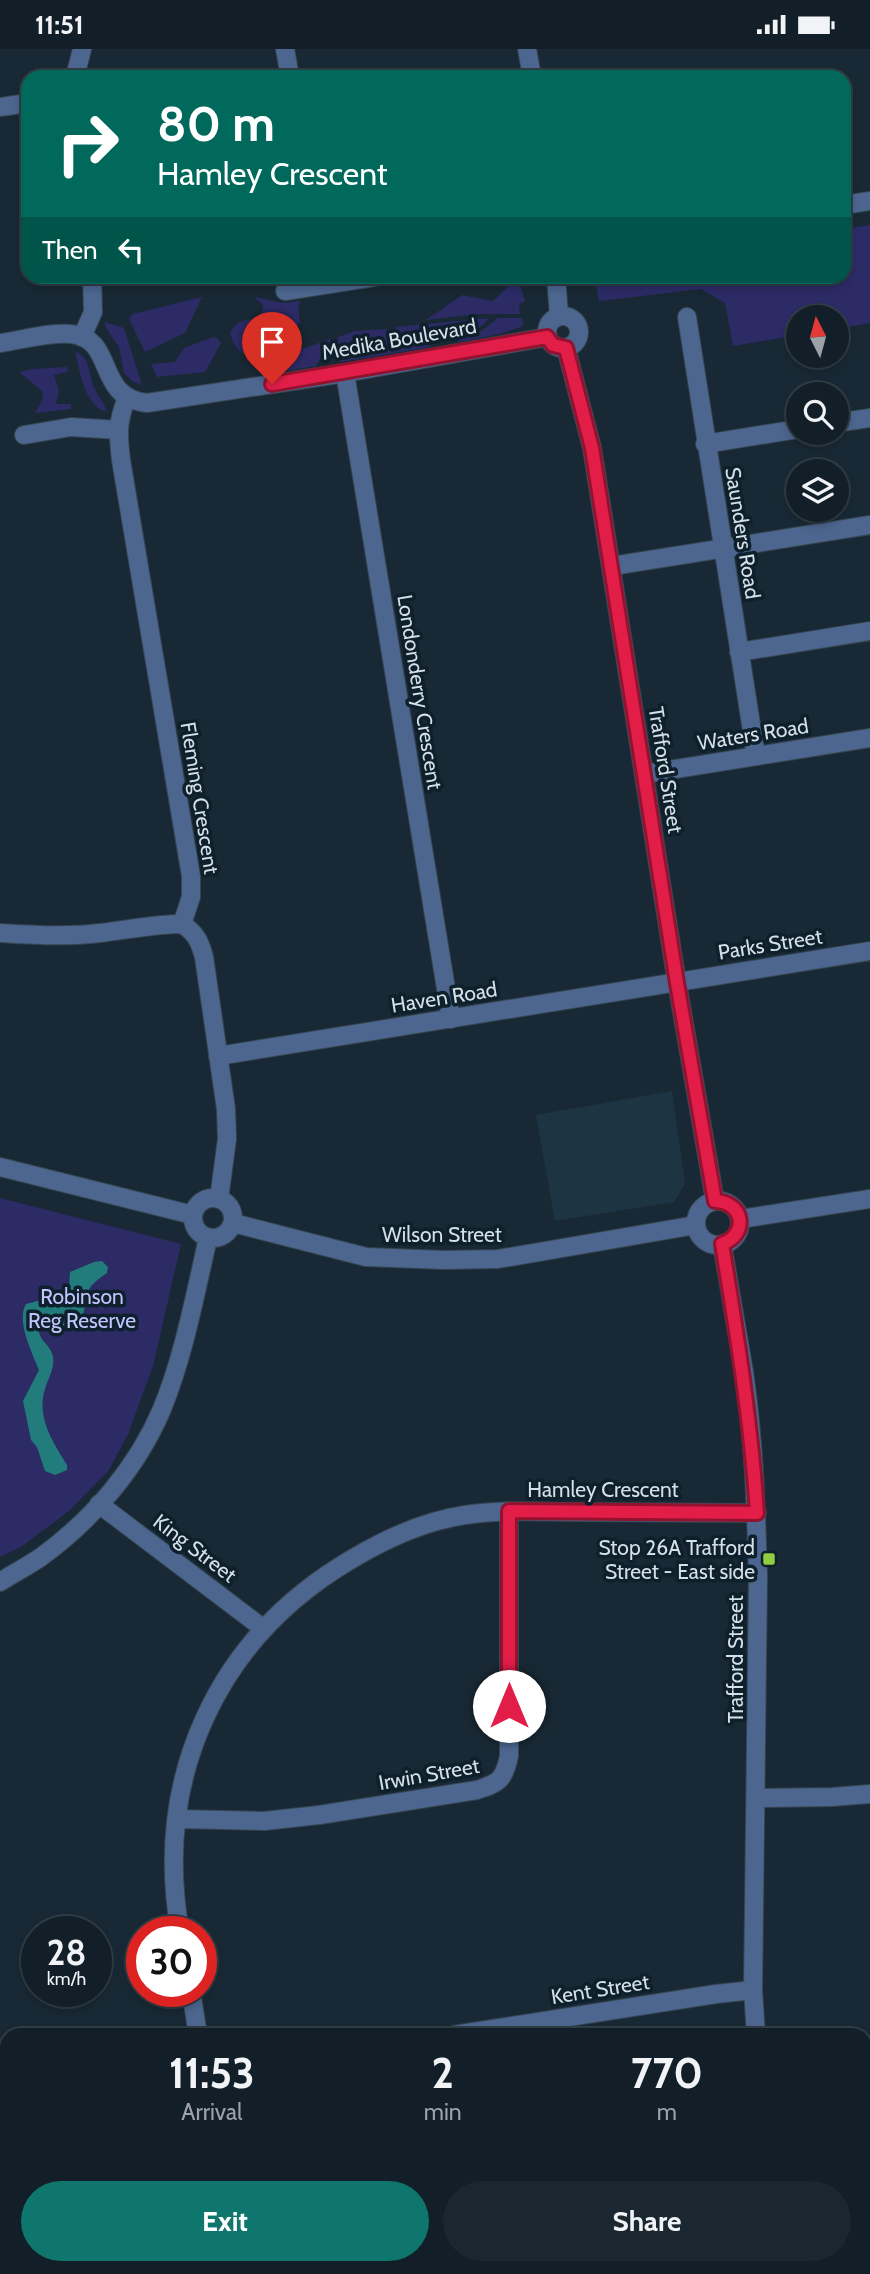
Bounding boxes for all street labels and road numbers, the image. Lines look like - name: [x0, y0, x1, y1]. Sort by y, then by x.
- street label: Medika Boulevard: [320, 313, 478, 365]
- street label: Saunders Road: [720, 465, 766, 601]
- street label: Londonderry Crescent: [392, 593, 448, 791]
- street label: Trafford Street: [644, 705, 688, 835]
- street label: Waters Road: [696, 713, 810, 755]
- street label: Fleming Crescent: [176, 720, 224, 876]
- street label: Parks Street: [716, 923, 824, 965]
- street label: Haven Road: [389, 976, 499, 1018]
- street label: Wilson Street: [382, 1222, 502, 1247]
- street label: Hamley Crescent: [527, 1477, 679, 1502]
- street label: King Street: [148, 1509, 242, 1587]
- street label: Trafford Street: [723, 1595, 748, 1723]
- street label: Irwin Street: [377, 1753, 481, 1795]
- street label: Kent Street: [549, 1969, 651, 2009]

